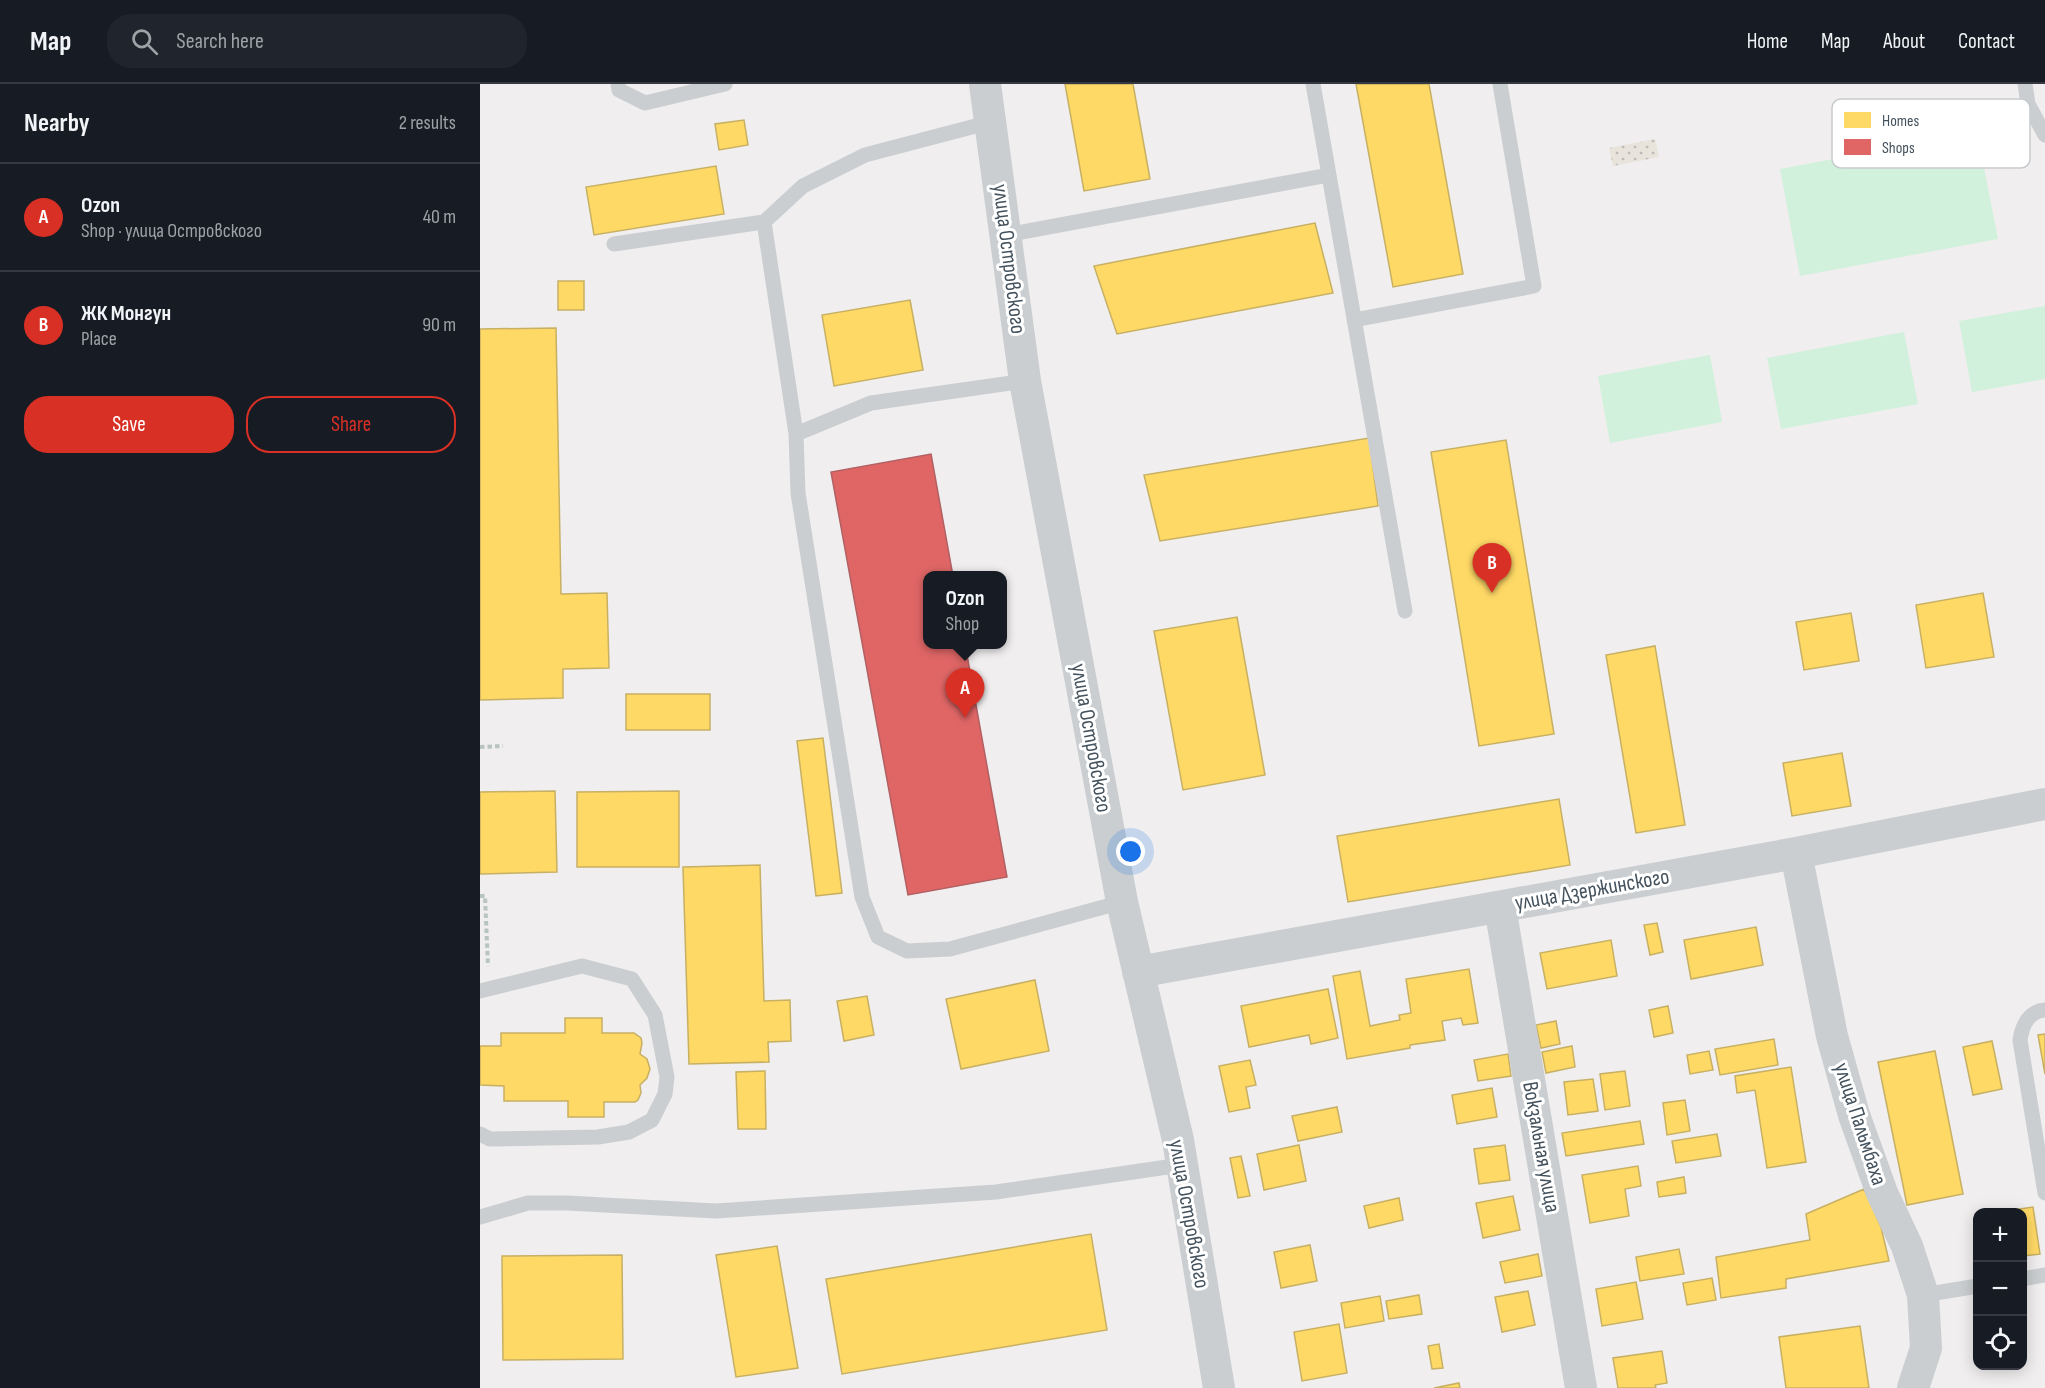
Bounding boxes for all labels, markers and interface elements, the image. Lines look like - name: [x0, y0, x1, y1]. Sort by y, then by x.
- search box: [107, 14, 527, 68]
- text: Map: [30, 25, 71, 58]
- icon: search: [128, 25, 161, 58]
- text: Search here: [176, 28, 264, 55]
- text: Home: [1747, 29, 1788, 54]
- text: Map: [1821, 29, 1850, 54]
- text: About: [1883, 29, 1925, 54]
- text: Contact: [1958, 29, 2015, 54]
- legend: [1832, 99, 2030, 168]
- text: Nearby: [24, 108, 90, 139]
- text: 2 results: [399, 111, 456, 135]
- text: Homes: [1882, 112, 1919, 131]
- text: Shops: [1882, 139, 1915, 158]
- street label: улица Островского: [986, 183, 1032, 335]
- text: Ozon: [81, 192, 120, 219]
- text: A: [39, 205, 48, 229]
- text: 40 m: [423, 205, 456, 229]
- text: Shop · улица Островского: [81, 219, 262, 243]
- text: ЖК Монгун: [81, 300, 171, 327]
- text: B: [39, 313, 48, 337]
- text: 90 m: [422, 313, 456, 337]
- text: Place: [81, 327, 117, 351]
- button: Save: [24, 396, 234, 453]
- button: Share: [246, 396, 456, 453]
- pin: B: [1472, 544, 1512, 593]
- popup: [923, 571, 1007, 649]
- text: Ozon: [946, 585, 984, 612]
- text: Shop: [946, 612, 979, 636]
- street label: улица Островского: [1065, 661, 1117, 815]
- pin: A: [946, 668, 984, 718]
- your location: [1116, 837, 1145, 866]
- street label: улица Дзержинского: [1513, 863, 1671, 917]
- street label: улица Пальмбаха: [1828, 1059, 1892, 1189]
- street label: Вокзальная улица: [1516, 1079, 1566, 1215]
- street label: улица Островского: [1163, 1137, 1215, 1291]
- map controls: [1973, 1208, 2027, 1370]
- button: +: [1973, 1208, 2027, 1262]
- button: −: [1973, 1262, 2027, 1316]
- button: locate: [1973, 1316, 2027, 1370]

